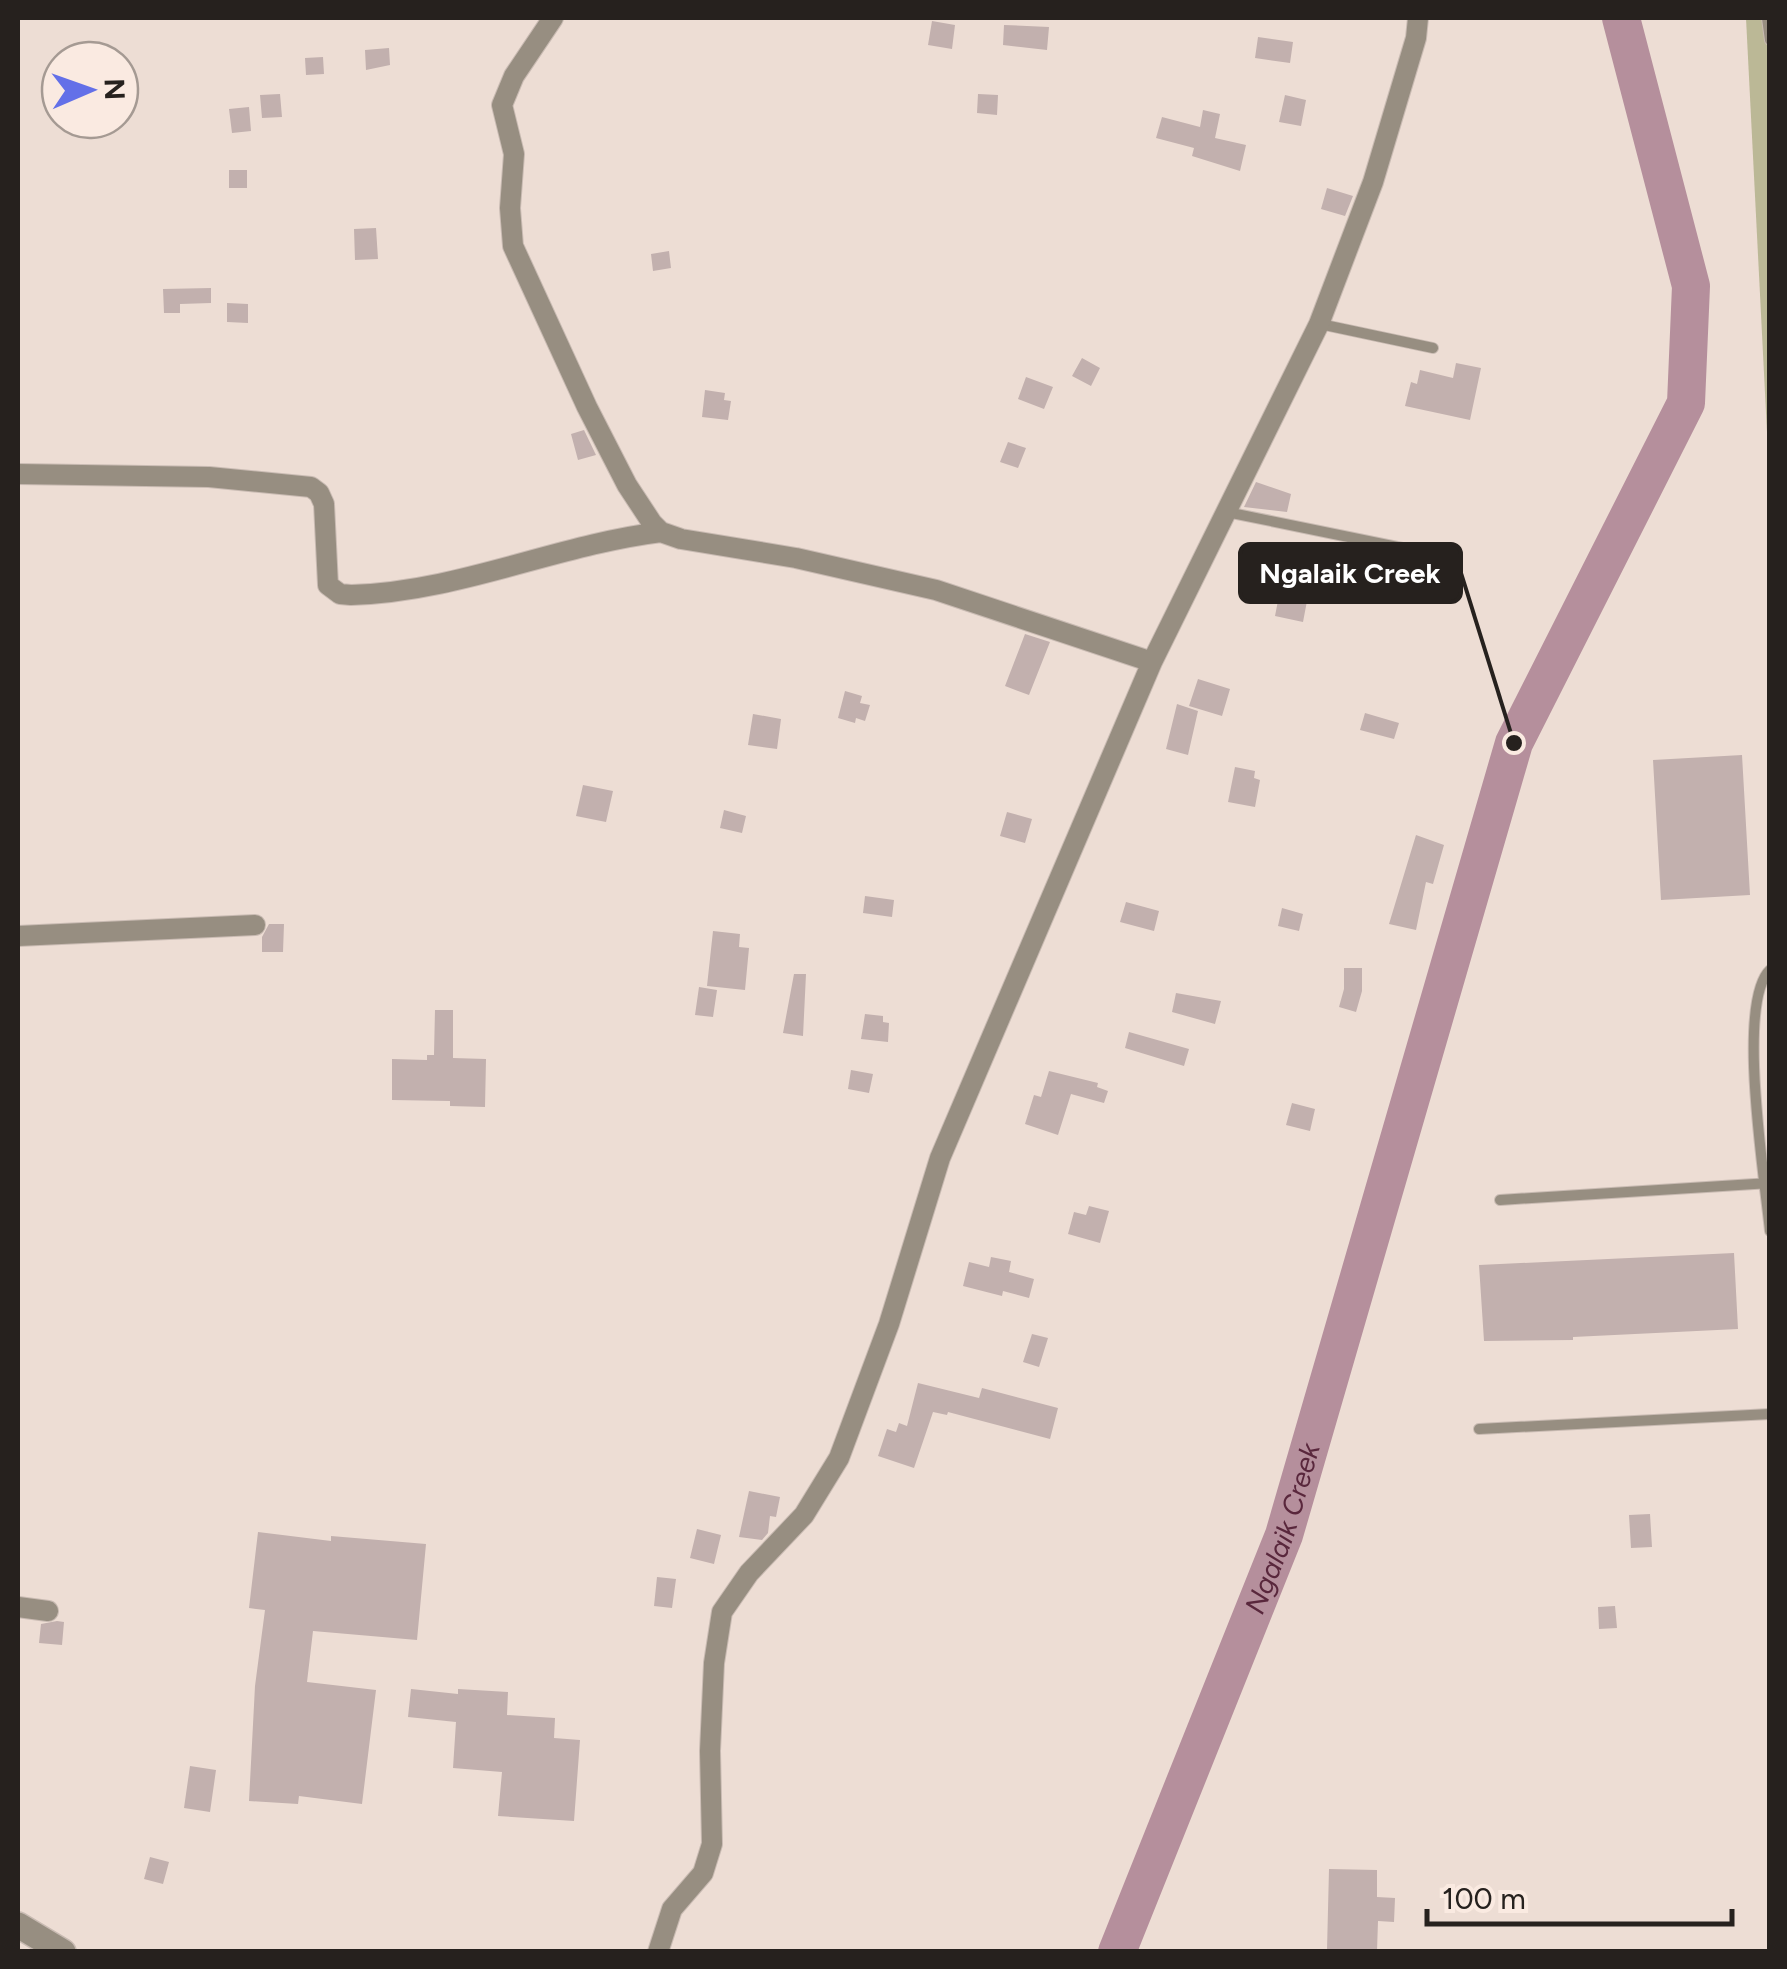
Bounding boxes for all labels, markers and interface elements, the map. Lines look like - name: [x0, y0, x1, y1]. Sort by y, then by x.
- north arrow: [40, 40, 140, 140]
- text: N: [98, 78, 132, 101]
- callout: Ngalaik Creek: [1240, 544, 1461, 602]
- text: Ngalaik Creek: [1259, 556, 1441, 590]
- water label: Ngalaik Creek: [1237, 1438, 1327, 1619]
- scale bar: [1427, 1864, 1732, 1926]
- text: 100 m: [1442, 1880, 1526, 1917]

